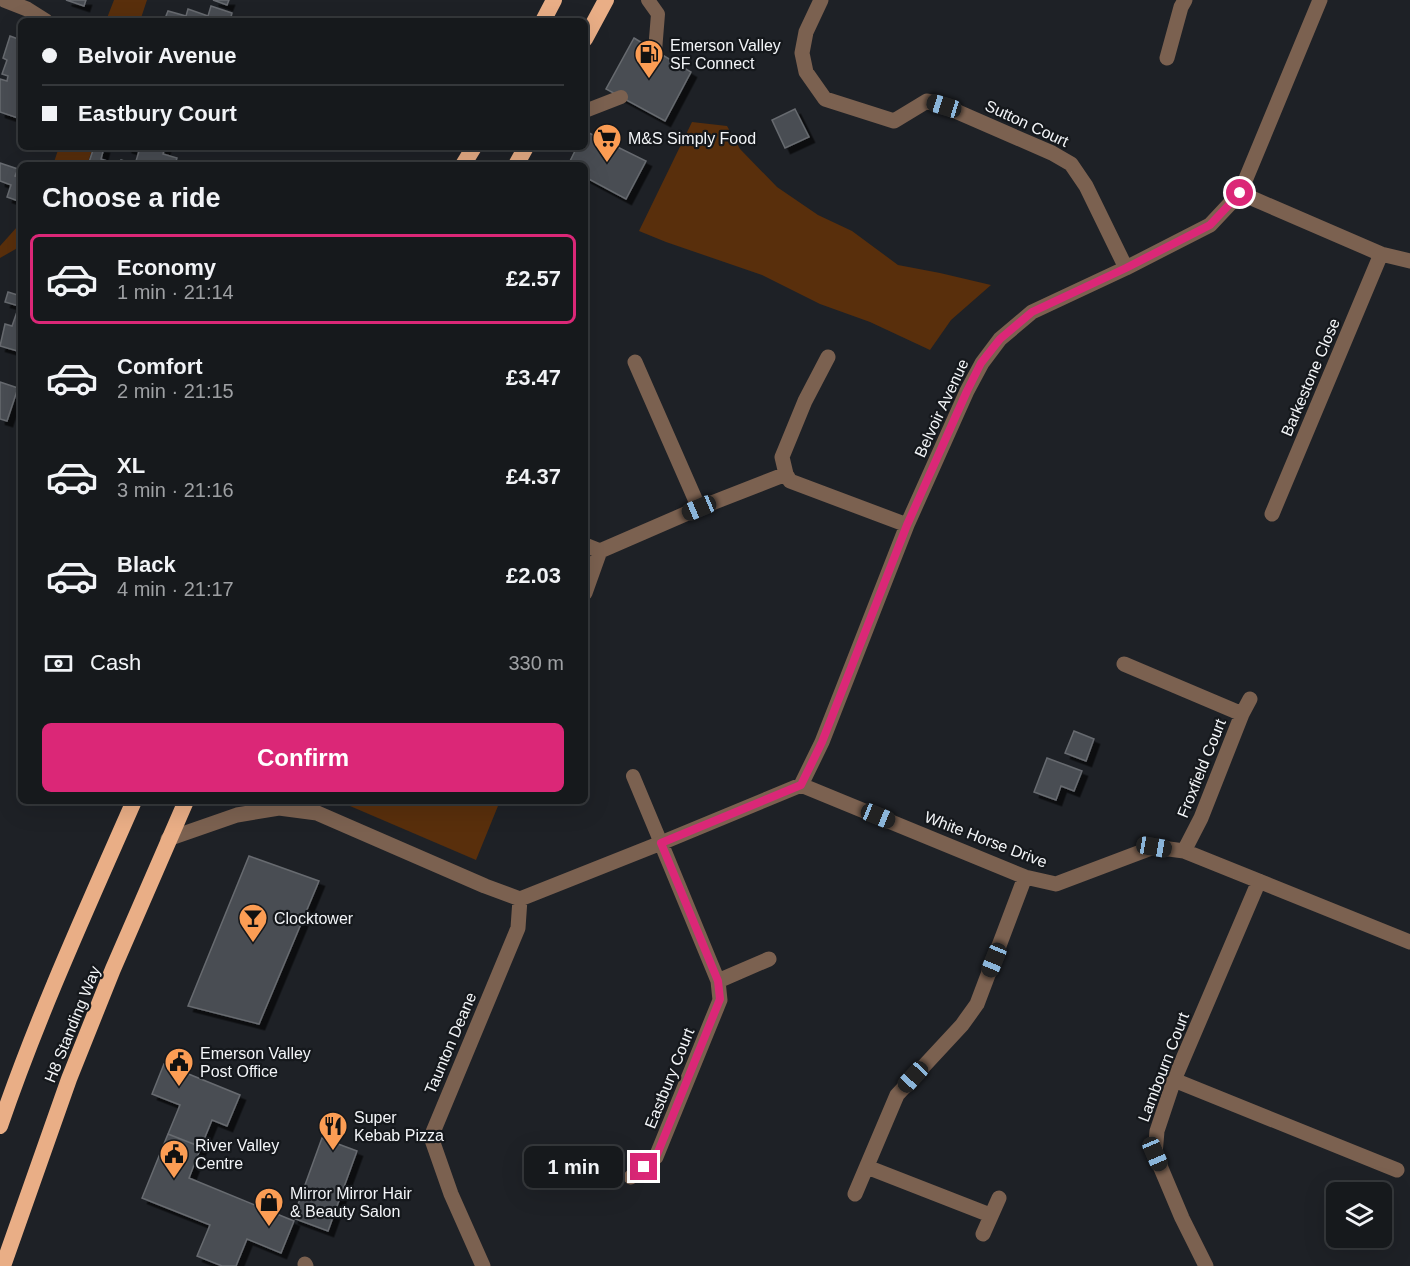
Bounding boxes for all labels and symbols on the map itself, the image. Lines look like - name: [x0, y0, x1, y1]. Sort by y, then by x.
- place label: Emerson Valley SF Connect: [670, 37, 781, 72]
- fuel station icon: Emerson Valley SF Connect: [633, 38, 665, 80]
- car: [924, 92, 964, 120]
- street label: Sutton Court: [982, 97, 1072, 150]
- supermarket icon: M&S Simply Food: [591, 122, 623, 164]
- place label: M&S Simply Food: [628, 130, 756, 147]
- route start: [1226, 179, 1253, 206]
- street label: Barkestone Close: [1278, 316, 1343, 439]
- street label: Belvoir Avenue: [911, 356, 972, 460]
- car: [679, 493, 719, 523]
- street label: Froxfield Court: [1174, 716, 1229, 820]
- car: [858, 801, 898, 831]
- street label: White Horse Drive: [922, 808, 1050, 871]
- car: [1135, 835, 1173, 859]
- bar icon: Clocktower: [237, 902, 269, 944]
- place label: Clocktower: [274, 910, 354, 927]
- car: [979, 940, 1009, 980]
- street label: H8 Standing Way: [41, 964, 104, 1085]
- street label: Taunton Deane: [421, 990, 480, 1096]
- street label: Lambourn Court: [1135, 1010, 1192, 1124]
- street label: Eastbury Court: [642, 1025, 698, 1131]
- place label: Emerson Valley Post Office: [200, 1045, 311, 1080]
- public building icon: Emerson Valley Post Office: [163, 1046, 195, 1088]
- car: [894, 1058, 932, 1096]
- place label: Super Kebab Pizza: [354, 1109, 444, 1144]
- restaurant icon: Super Kebab Pizza: [317, 1110, 349, 1152]
- car: [1140, 1134, 1170, 1174]
- place label: River Valley Centre: [195, 1137, 279, 1172]
- public building icon: River Valley Centre: [158, 1138, 190, 1180]
- callout: 1 min: [524, 1146, 623, 1188]
- route end: [630, 1153, 657, 1180]
- place label: Mirror Mirror Hair & Beauty Salon: [290, 1185, 412, 1220]
- shop icon: Mirror Mirror Hair & Beauty Salon: [253, 1186, 285, 1228]

